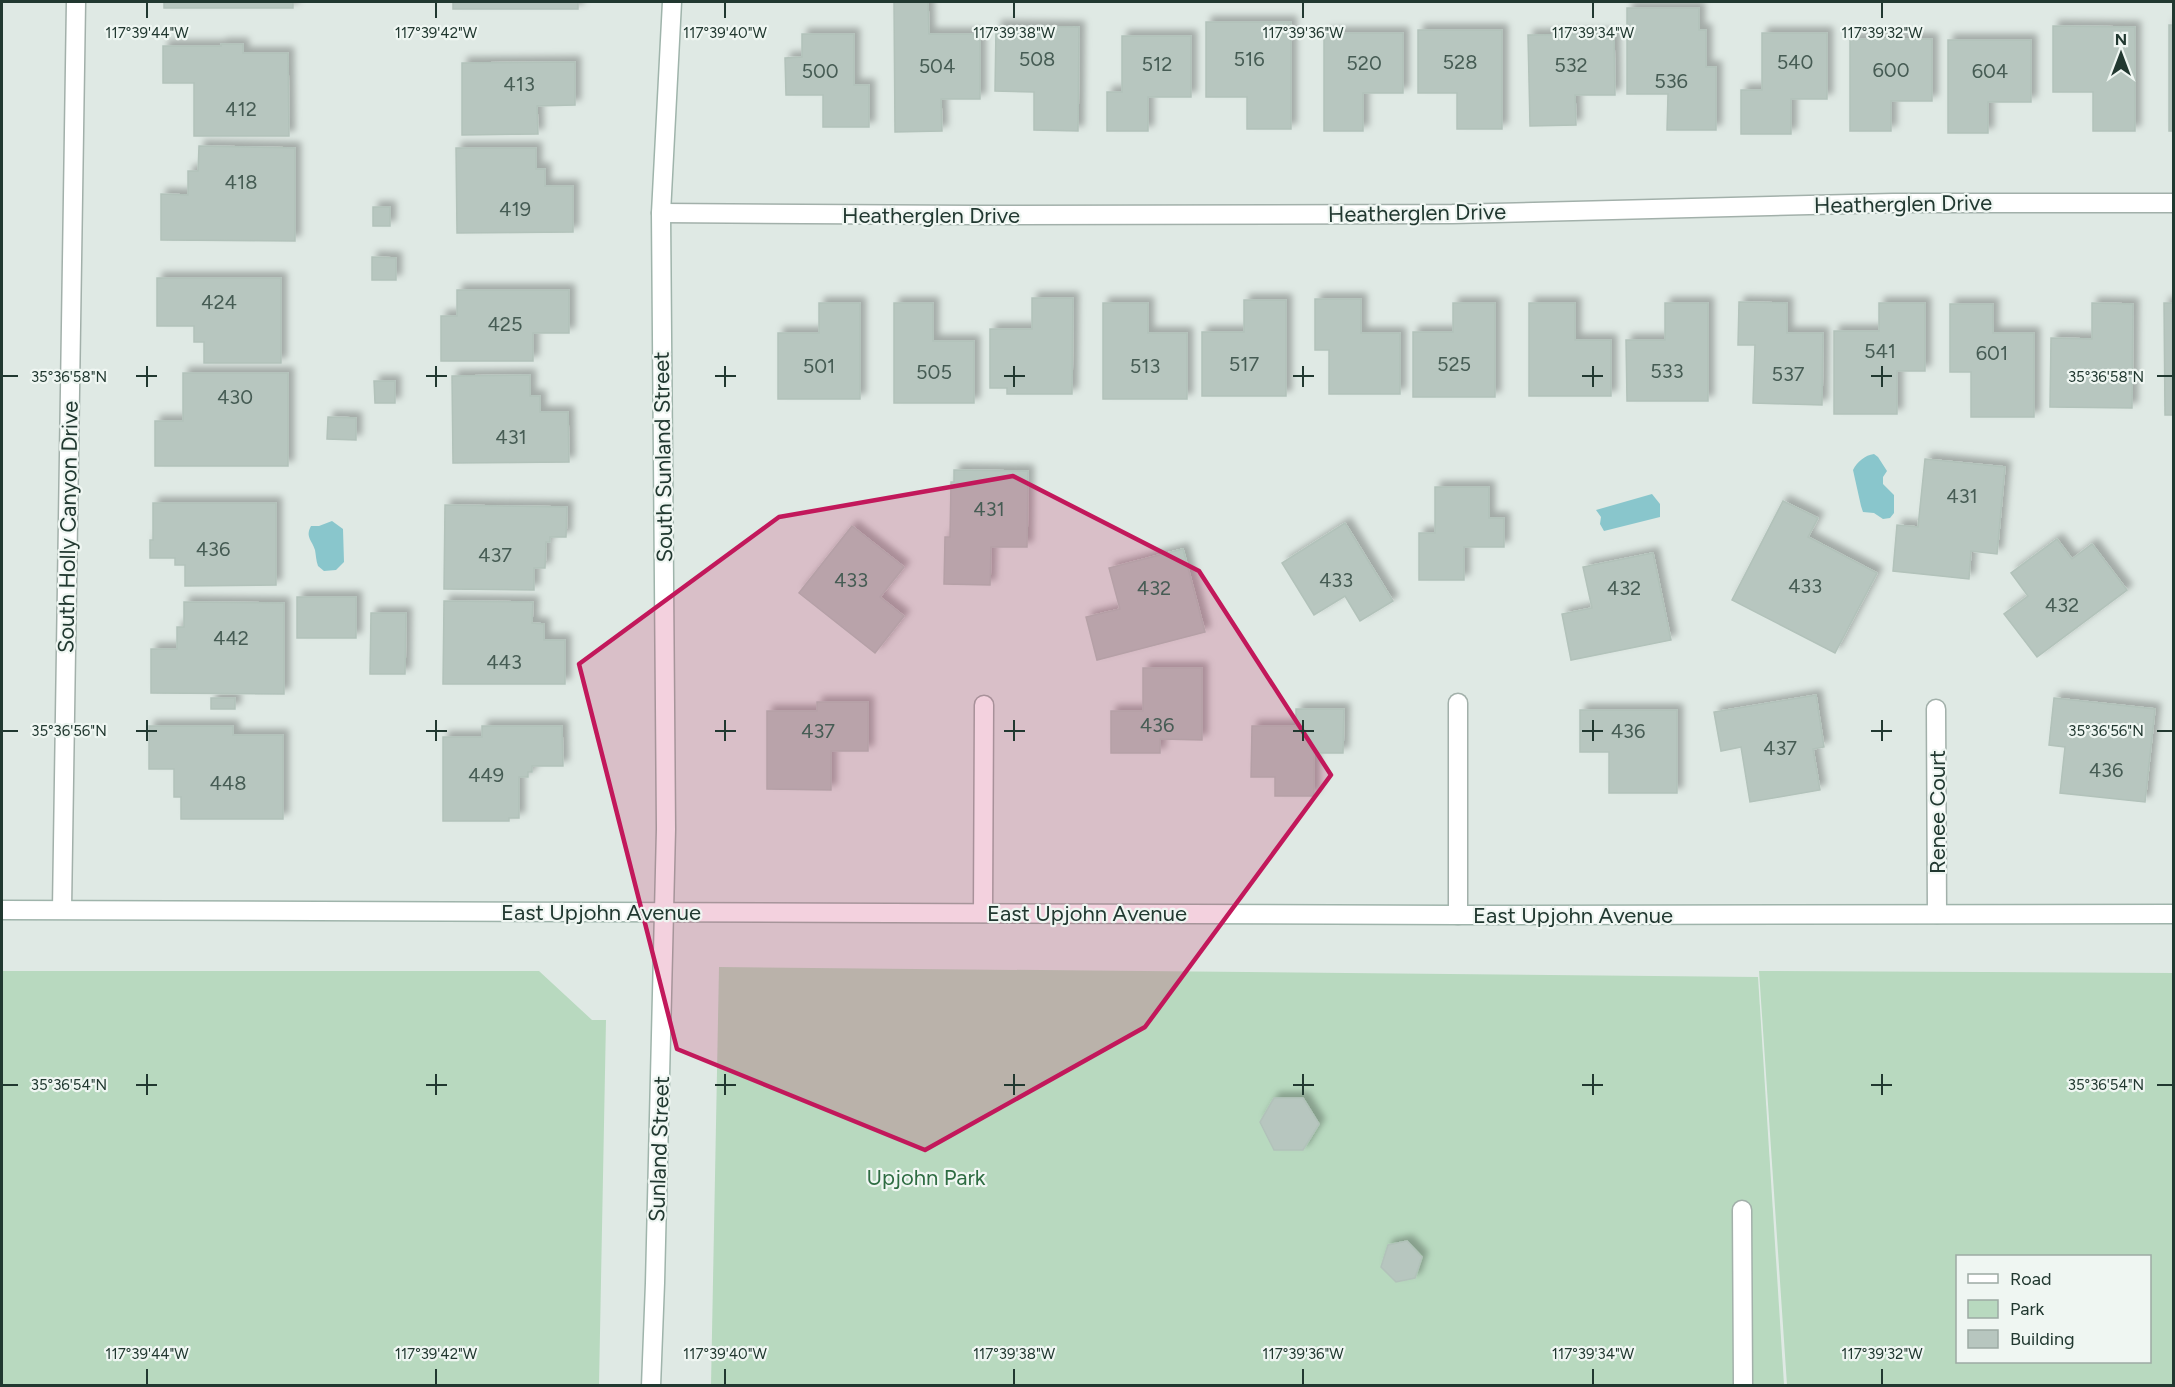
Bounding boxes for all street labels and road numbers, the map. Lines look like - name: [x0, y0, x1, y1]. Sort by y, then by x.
- street label: Heatherglen Drive: [1814, 189, 1992, 219]
- street label: Heatherglen Drive: [1328, 198, 1506, 228]
- street label: Heatherglen Drive: [842, 202, 1020, 229]
- street label: South Sunland Street: [648, 351, 678, 563]
- street label: South Holly Canyon Drive: [52, 401, 84, 653]
- street label: Renee Court: [1924, 750, 1951, 874]
- street label: East Upjohn Avenue: [501, 899, 701, 926]
- street label: East Upjohn Avenue: [987, 900, 1187, 927]
- street label: East Upjohn Avenue: [1473, 902, 1673, 929]
- street label: Sunland Street: [643, 1075, 675, 1223]

